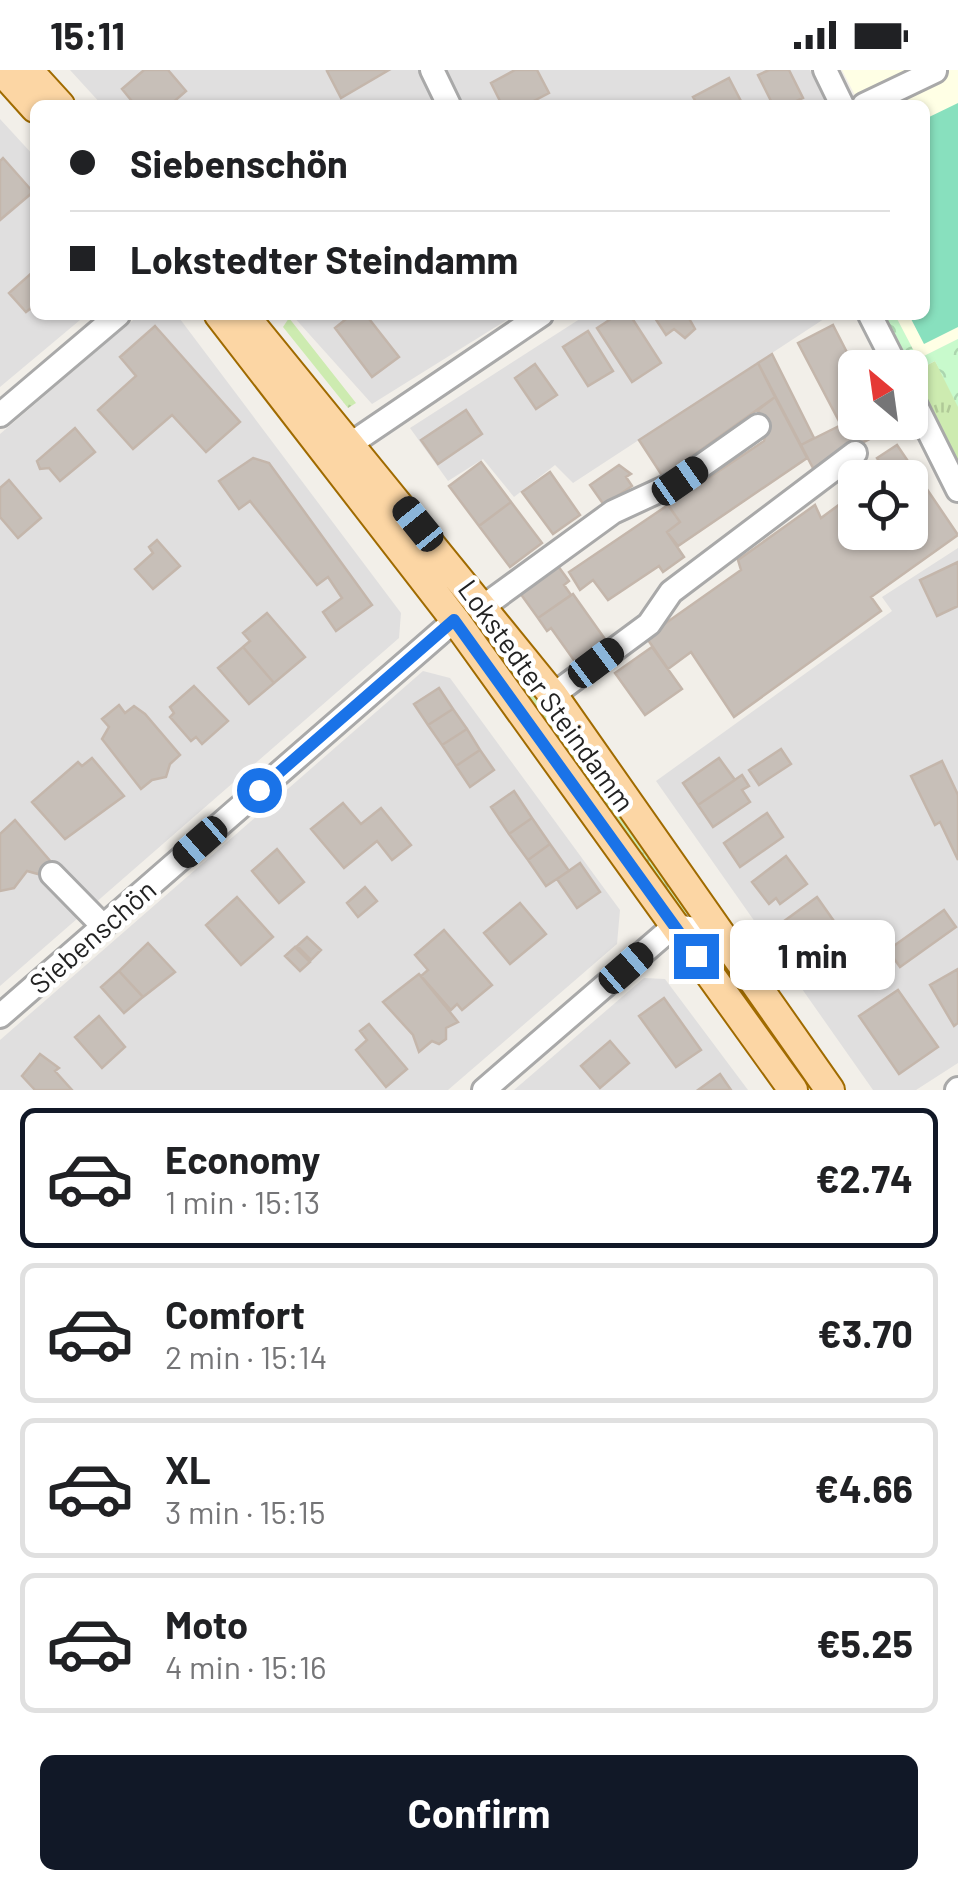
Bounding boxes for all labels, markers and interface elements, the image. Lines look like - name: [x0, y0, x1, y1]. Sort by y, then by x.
- text: 15:11: [50, 12, 125, 58]
- text: Siebenschön: [130, 140, 348, 186]
- text: Lokstedter Steindamm: [130, 236, 518, 282]
- north arrow: [838, 350, 928, 440]
- map controls: [838, 350, 928, 550]
- car: [647, 452, 713, 510]
- button: locate: [838, 460, 928, 550]
- car: [387, 491, 449, 557]
- street label: Lokstedter Steindamm: [452, 573, 642, 817]
- car: [563, 633, 629, 693]
- route start: [237, 768, 282, 813]
- car: [168, 811, 232, 873]
- street label: Siebenschön: [22, 872, 162, 1000]
- callout: 1 min: [731, 921, 896, 991]
- route end: [674, 934, 719, 979]
- text: 1 min: [777, 936, 848, 974]
- car: [594, 937, 658, 999]
- icon: car: [45, 1133, 135, 1223]
- text: Economy: [165, 1136, 320, 1182]
- text: €2.74: [816, 1155, 913, 1201]
- text: 1 min · 15:13: [165, 1182, 320, 1220]
- icon: car: [45, 1288, 135, 1378]
- text: Comfort: [165, 1291, 305, 1337]
- text: €3.70: [818, 1310, 913, 1356]
- text: 2 min · 15:14: [165, 1337, 327, 1375]
- icon: car: [45, 1443, 135, 1533]
- text: XL: [165, 1446, 211, 1492]
- text: €4.66: [815, 1465, 913, 1511]
- text: 3 min · 15:15: [165, 1492, 325, 1530]
- icon: car: [45, 1598, 135, 1688]
- text: Moto: [165, 1601, 248, 1647]
- text: €5.25: [816, 1620, 913, 1666]
- text: 4 min · 15:16: [165, 1647, 327, 1685]
- button: Confirm: [40, 1755, 918, 1870]

